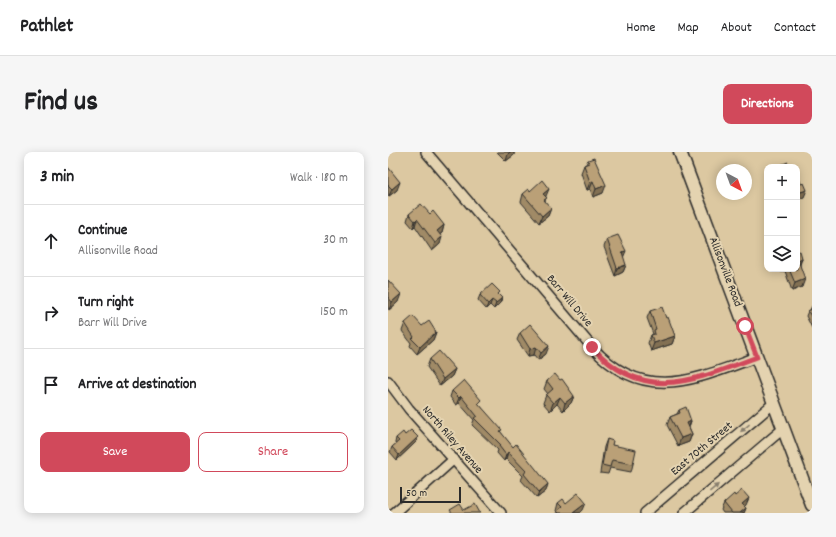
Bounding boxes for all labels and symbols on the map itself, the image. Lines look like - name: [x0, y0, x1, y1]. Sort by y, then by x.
- north arrow: [716, 164, 752, 200]
- street label: Allisonville Road: [704, 235, 746, 309]
- street label: Barr Will Drive: [542, 271, 596, 331]
- route start: [736, 317, 754, 335]
- route end: [583, 338, 601, 356]
- street label: North Riley Avenue: [418, 402, 486, 478]
- street label: East 70th Street: [667, 418, 737, 480]
- one-way arrow: [739, 423, 750, 432]
- one-way arrow: [709, 483, 719, 492]
- scale bar: [400, 485, 461, 504]

